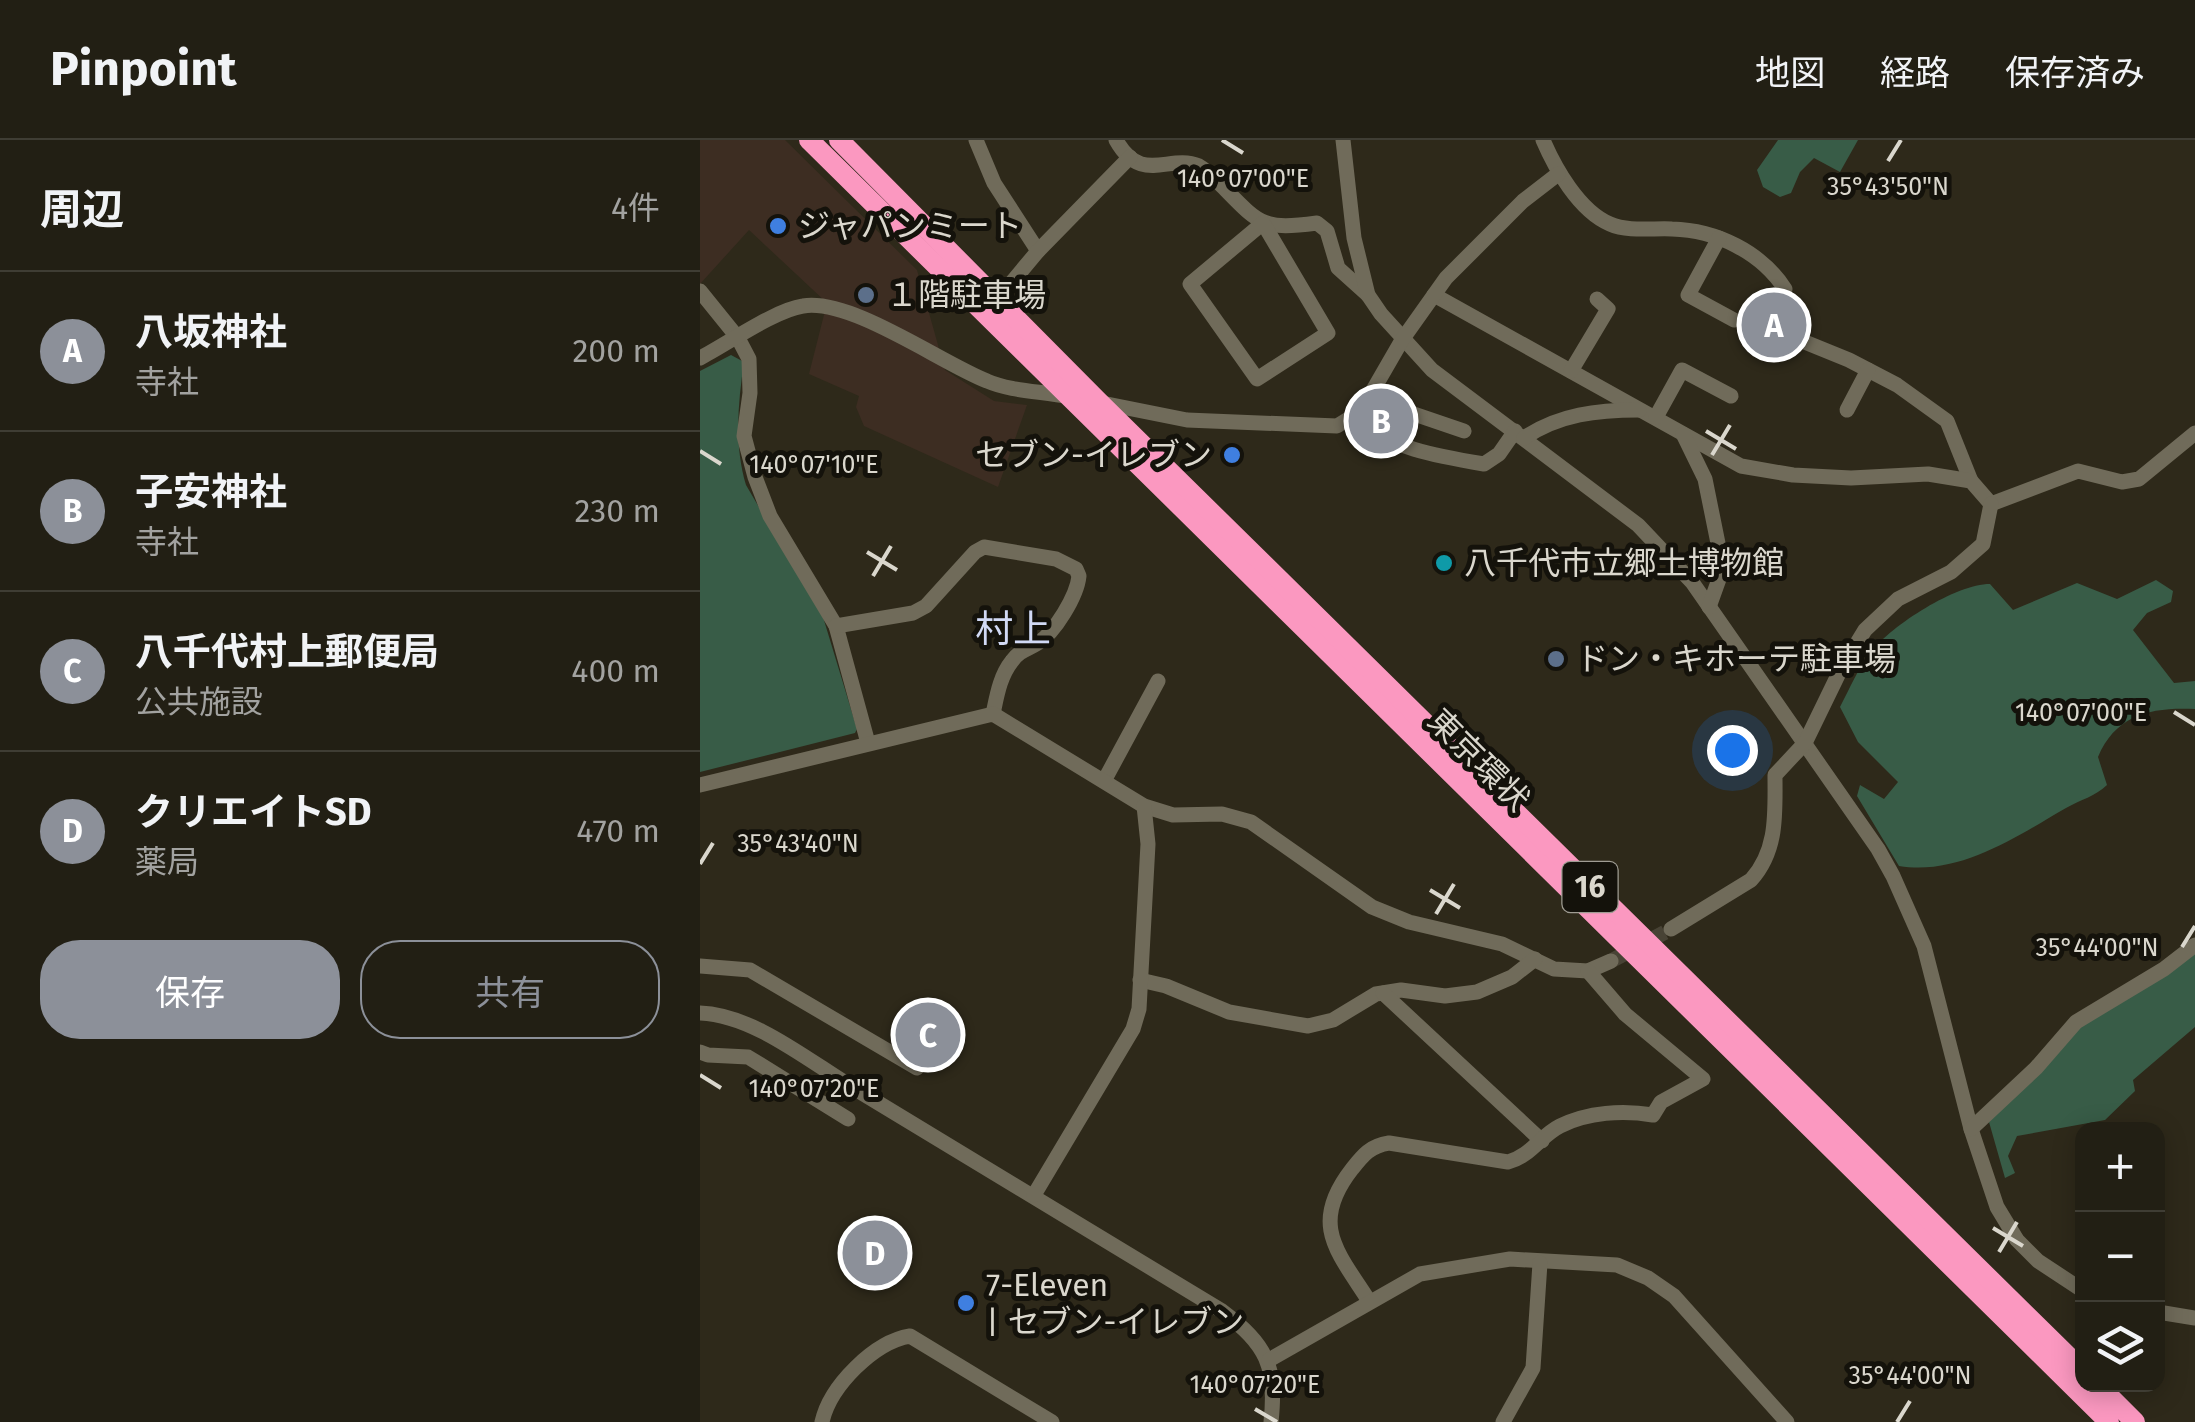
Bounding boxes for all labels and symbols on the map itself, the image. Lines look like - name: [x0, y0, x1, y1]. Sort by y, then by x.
- text: 140°07'00"E: [1177, 164, 1309, 194]
- text: 35°43'50"N: [1827, 172, 1949, 202]
- place label: ジャパンミート: [798, 207, 1022, 245]
- marker: ジャパンミート: [767, 215, 789, 237]
- place label: １階駐車場: [886, 276, 1046, 314]
- marker: １階駐車場: [855, 284, 877, 306]
- pin: A: [1742, 288, 1806, 362]
- pin: B: [1348, 384, 1414, 458]
- place label: セブン-イレブン: [975, 436, 1212, 474]
- marker: セブン-イレブン: [1221, 444, 1243, 466]
- text: 140°07'10"E: [749, 450, 879, 480]
- place label: 八千代市立郷土博物館: [1464, 544, 1784, 582]
- marker: 八千代市立郷土博物館: [1433, 552, 1455, 574]
- district label: 村上: [975, 606, 1051, 652]
- place label: ドン・キホーテ駐車場: [1576, 640, 1896, 678]
- marker: ドン・キホーテ駐車場: [1545, 648, 1567, 670]
- text: 140°07'00"E: [2015, 698, 2147, 728]
- street label: 東京環状: [1420, 701, 1538, 819]
- your location: [1707, 725, 1758, 776]
- text: 35°43'40"N: [737, 829, 859, 859]
- road number: 16: [1562, 862, 1618, 912]
- text: 35°44'00"N: [2035, 933, 2159, 963]
- pin: C: [896, 998, 960, 1072]
- text: 140°07'20"E: [749, 1074, 879, 1104]
- pin: D: [842, 1216, 908, 1290]
- place label: 7-Eleven | セブン-イレブン: [986, 1266, 1244, 1341]
- marker: 7-Eleven | セブン-イレブン: [955, 1292, 977, 1314]
- text: 35°44'00"N: [1848, 1361, 1972, 1391]
- text: 140°07'20"E: [1190, 1370, 1320, 1400]

